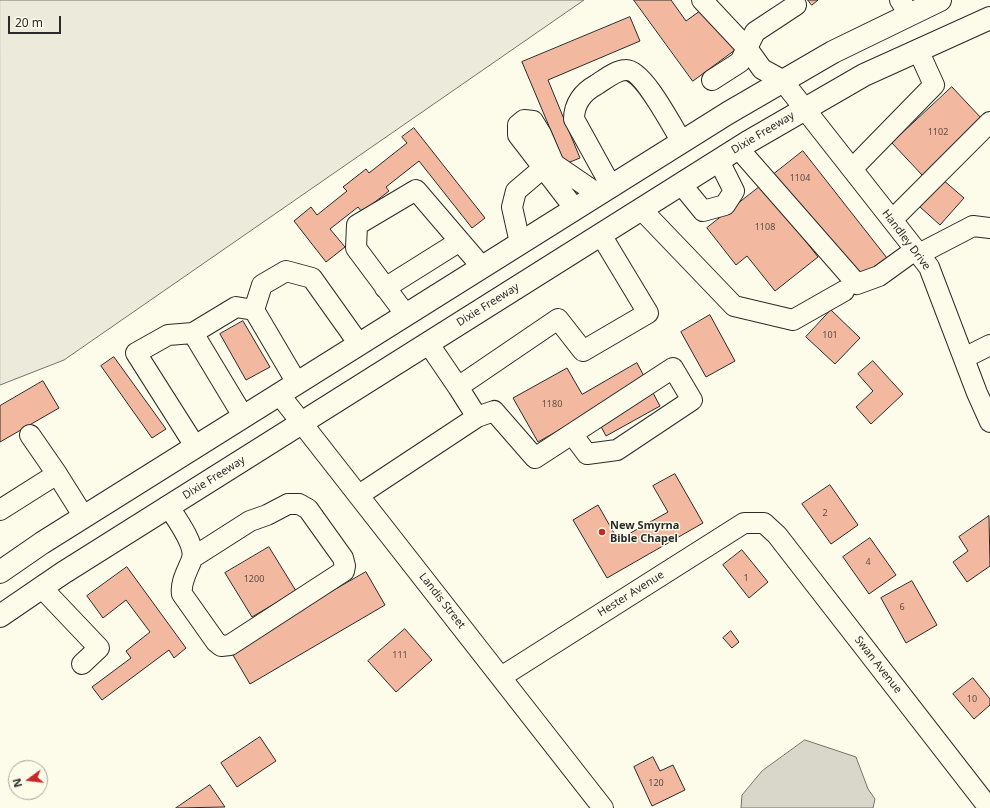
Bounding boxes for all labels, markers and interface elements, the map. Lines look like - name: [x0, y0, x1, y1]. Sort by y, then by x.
- scale bar: [10, 8, 63, 34]
- text: 20 m: [15, 14, 43, 31]
- street label: Dixie Freeway: [729, 109, 797, 157]
- house number: 1102: [928, 127, 948, 137]
- house number: 1104: [790, 173, 810, 183]
- street label: Handley Drive: [879, 207, 933, 273]
- house number: 1108: [755, 222, 775, 232]
- street label: Dixie Freeway: [454, 281, 522, 329]
- house number: 101: [822, 330, 838, 340]
- house number: 1180: [542, 399, 562, 409]
- street label: Dixie Freeway: [180, 454, 248, 502]
- house number: 2: [822, 508, 828, 518]
- place label: New Smyrna Bible Chapel: [610, 519, 679, 545]
- marker: New Smyrna Bible Chapel: [597, 527, 607, 537]
- house number: 4: [865, 557, 871, 567]
- street label: Hester Avenue: [595, 568, 667, 620]
- street label: Landis Street: [416, 570, 468, 632]
- house number: 1: [743, 573, 749, 583]
- house number: 1200: [244, 574, 264, 584]
- house number: 6: [899, 602, 905, 612]
- street label: Swan Avenue: [852, 634, 904, 696]
- house number: 111: [392, 650, 408, 660]
- house number: 10: [967, 694, 977, 704]
- north arrow: [8, 760, 48, 800]
- text: N: [8, 777, 25, 789]
- house number: 120: [648, 778, 664, 788]

